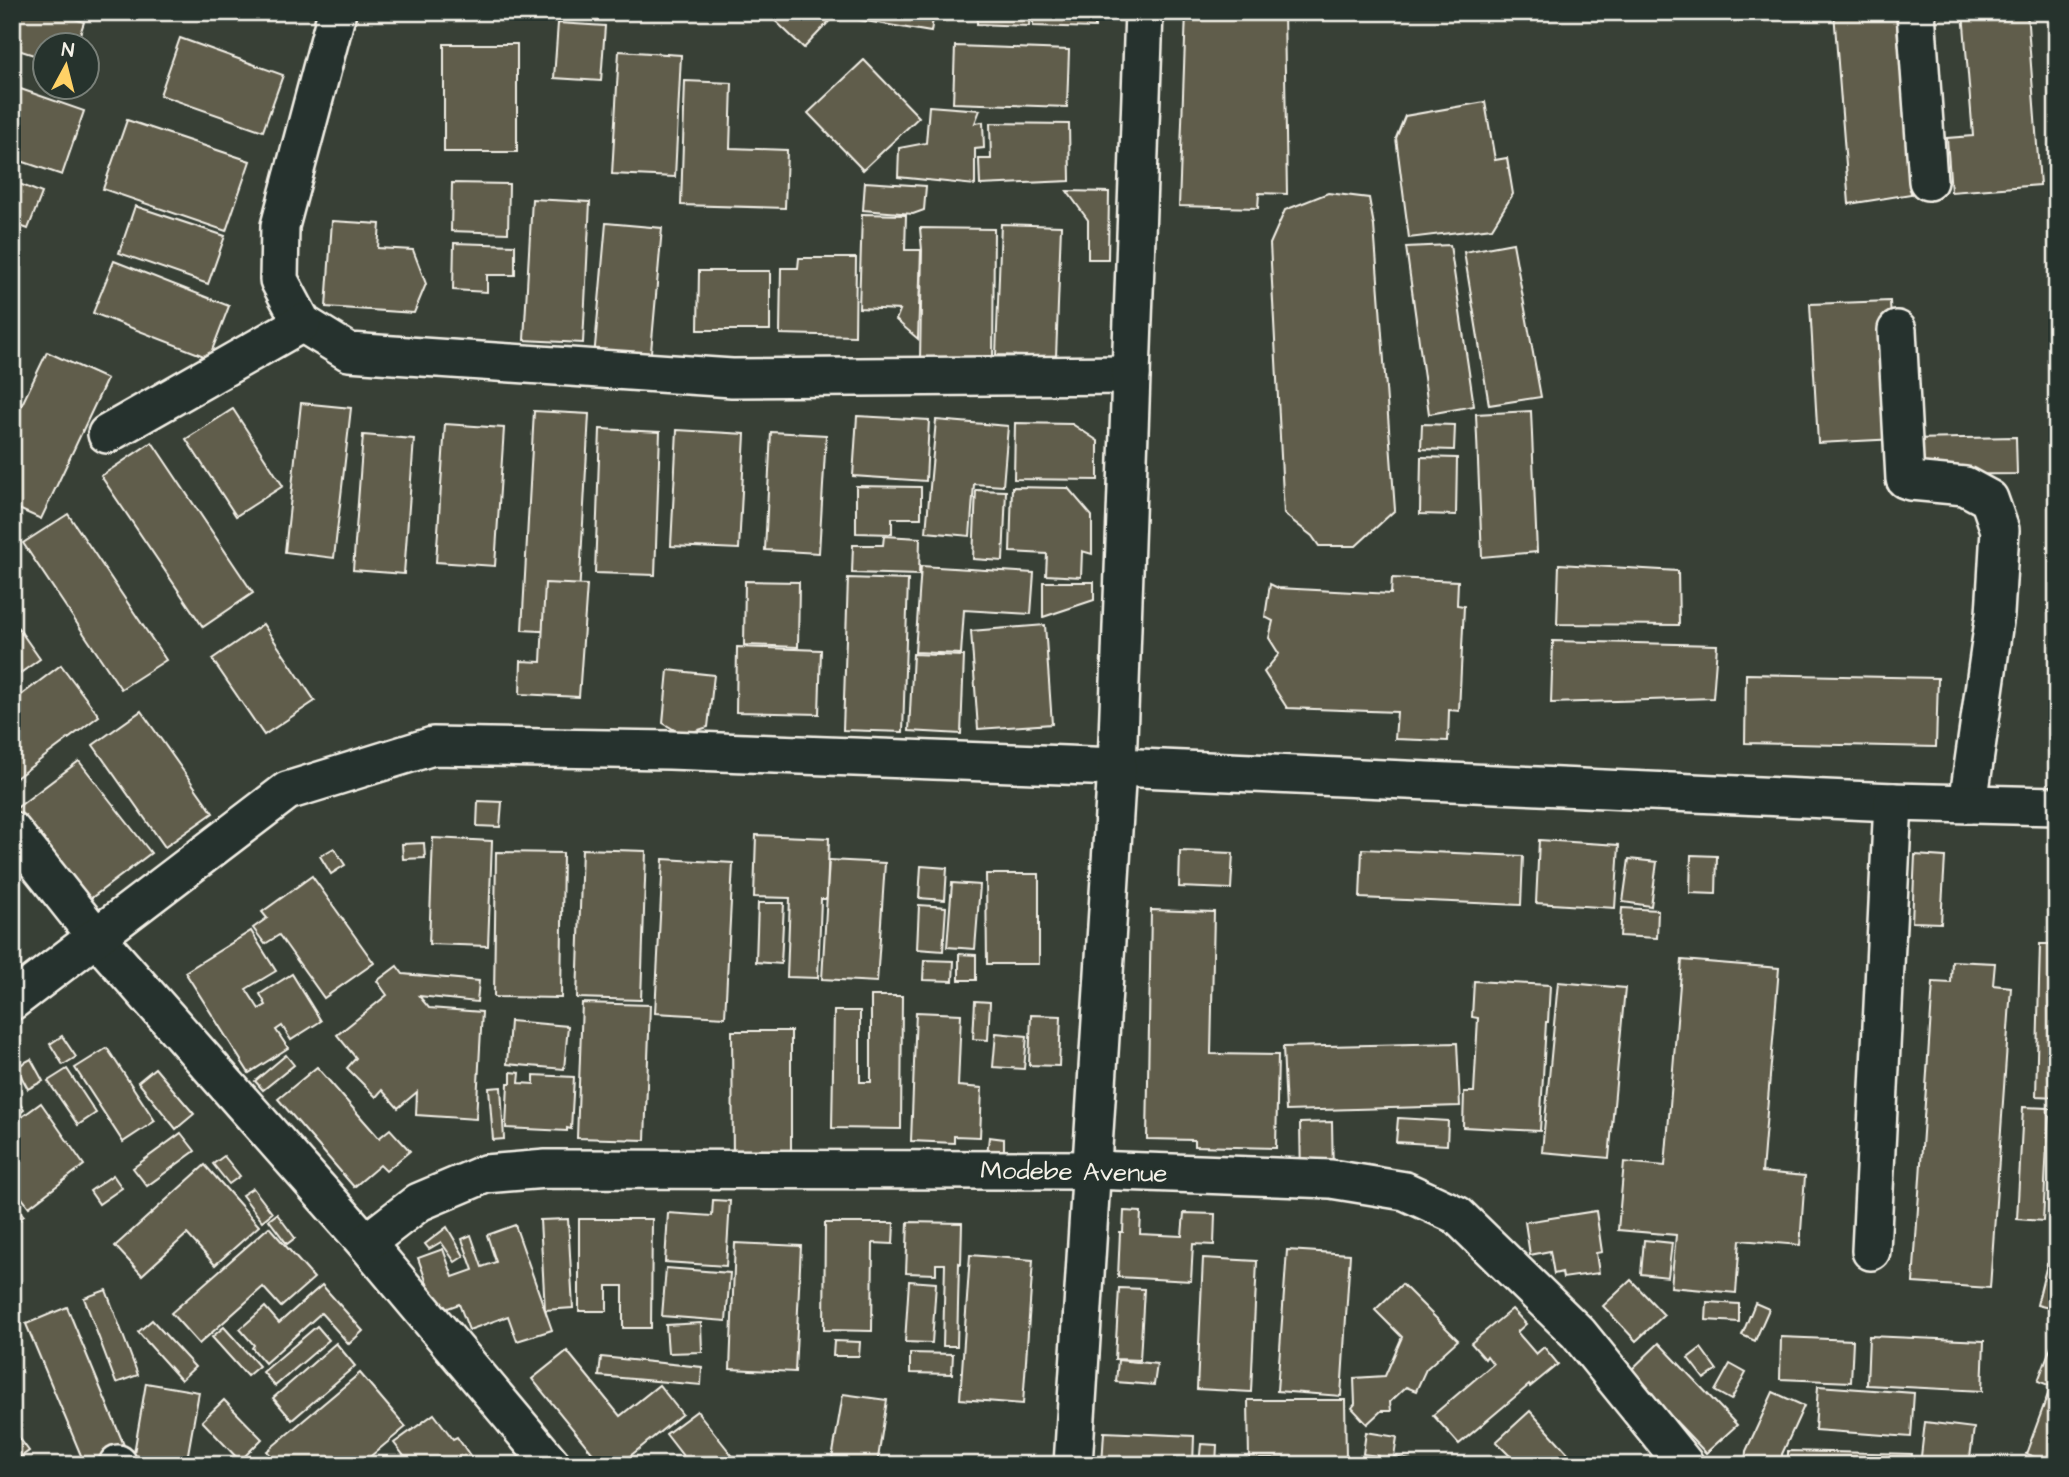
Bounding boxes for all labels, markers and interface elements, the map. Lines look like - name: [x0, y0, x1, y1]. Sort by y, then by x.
- north arrow: [32, 32, 102, 102]
- text: N: [60, 36, 76, 65]
- street label: Modebe Avenue: [980, 1152, 1168, 1192]

